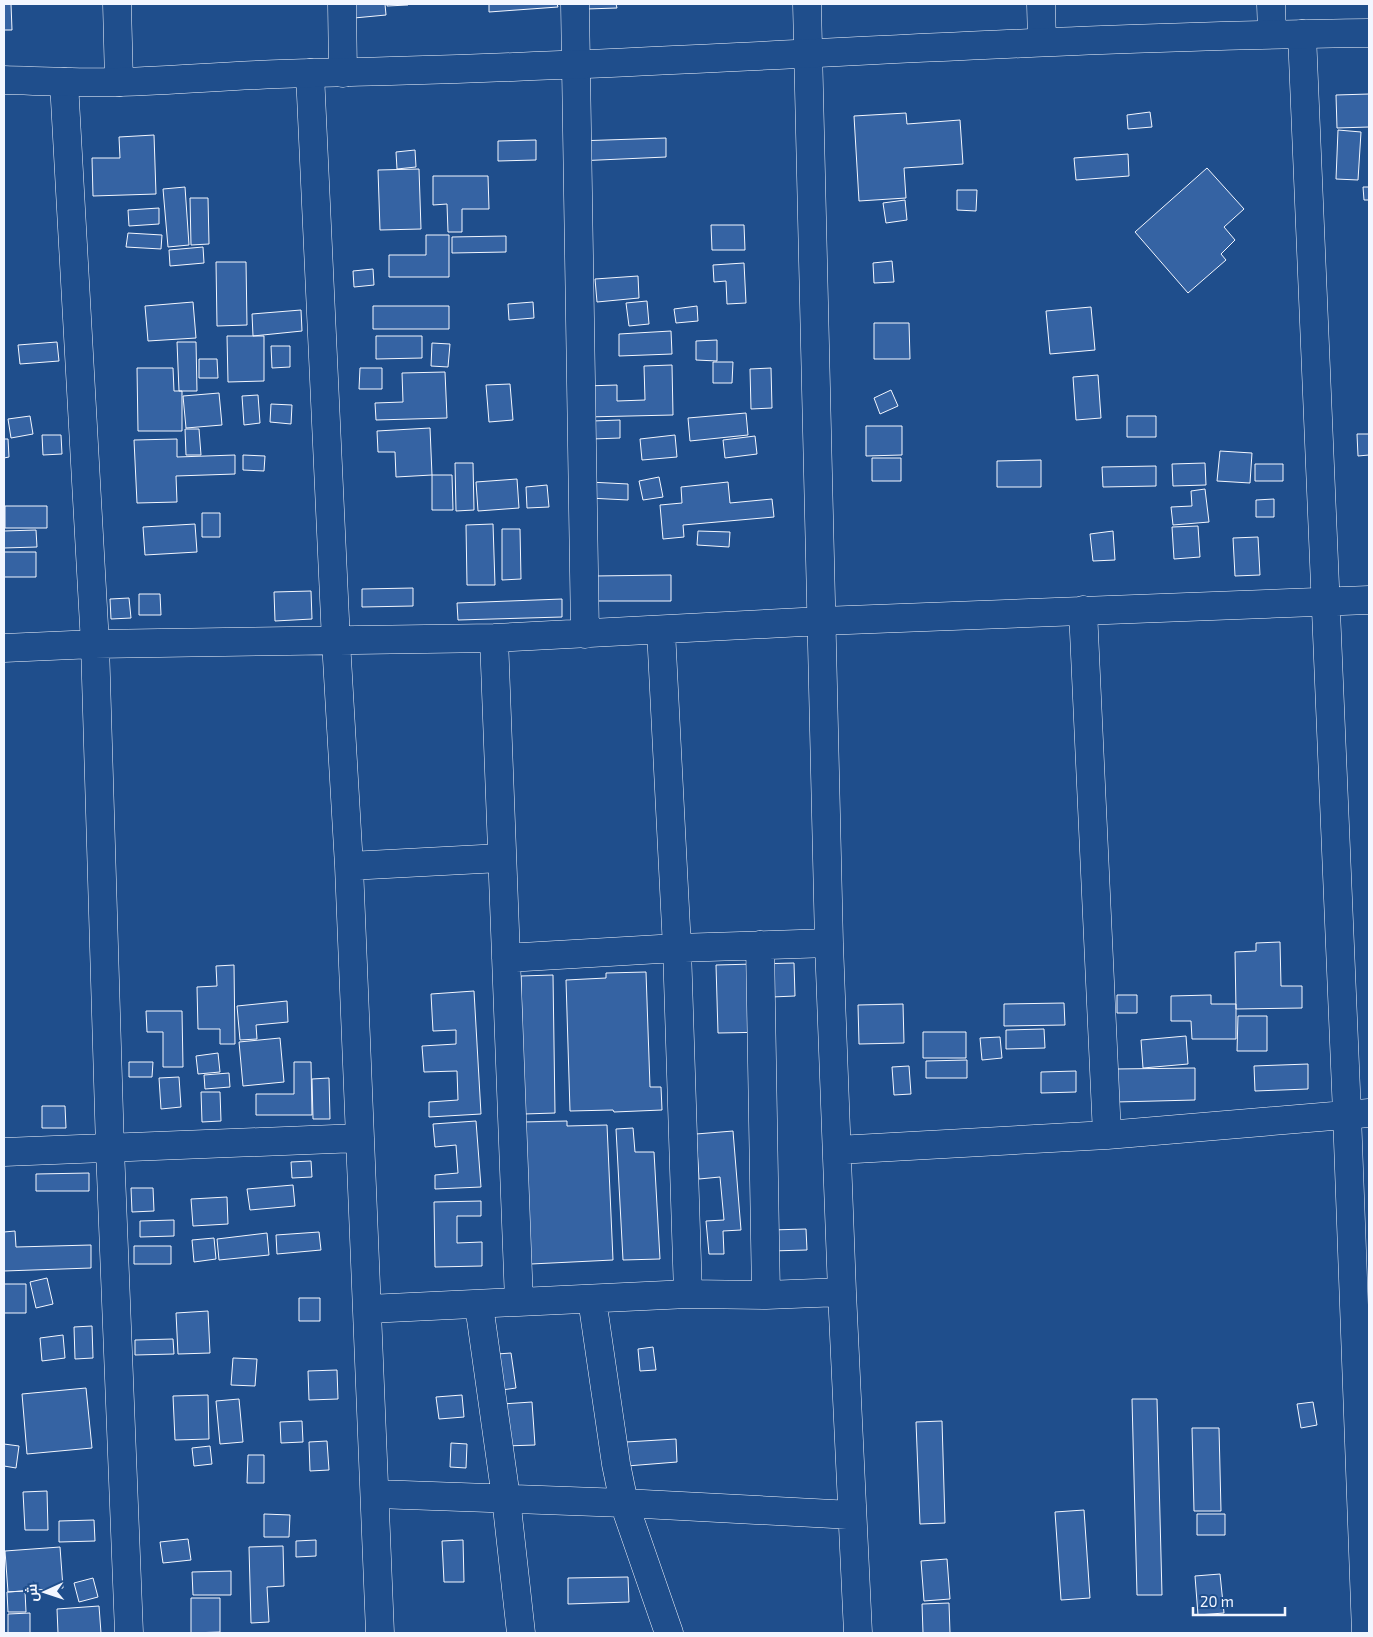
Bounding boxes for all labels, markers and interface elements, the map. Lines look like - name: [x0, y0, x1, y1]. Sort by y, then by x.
- north arrow: [20, 1567, 70, 1617]
- text: ش: [23, 1583, 41, 1602]
- scale bar: [1193, 1584, 1286, 1616]
- text: 20 m: [1200, 1592, 1234, 1610]

